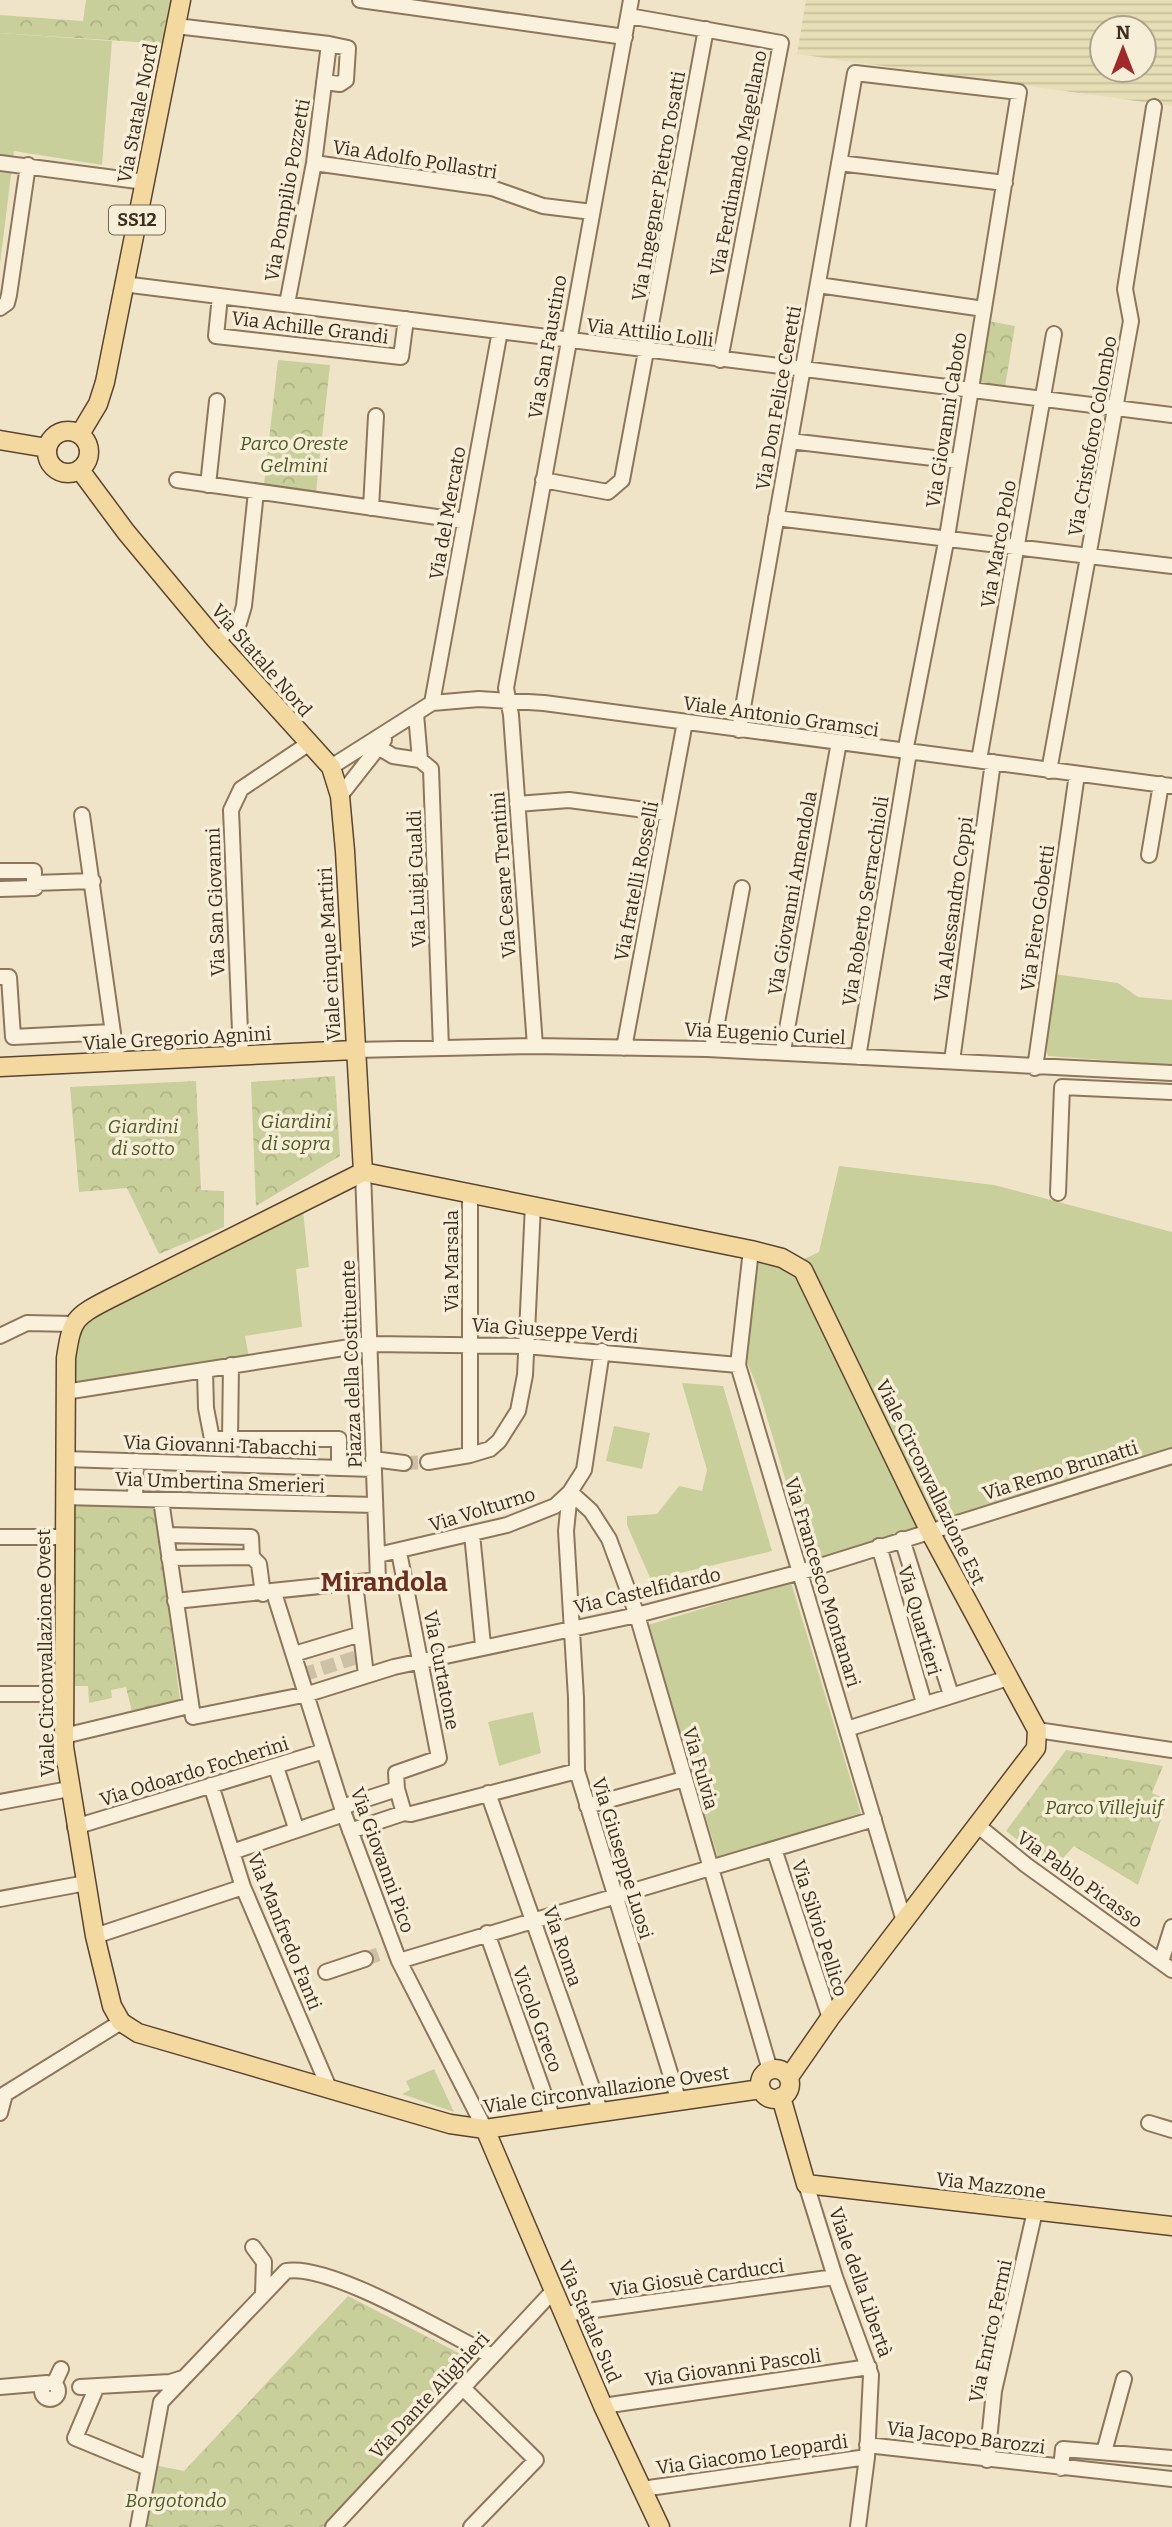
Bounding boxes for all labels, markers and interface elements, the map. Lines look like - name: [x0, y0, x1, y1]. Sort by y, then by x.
- north arrow: [1088, 14, 1158, 84]
- text: N: [1116, 21, 1131, 44]
- street label: Via Statale Nord: [113, 41, 162, 185]
- street label: Via Ferdinando Magellano: [705, 48, 772, 278]
- street label: Via Ingegner Pietro Tosatti: [627, 69, 690, 303]
- street label: Via Pompilio Pozzetti: [260, 97, 315, 283]
- street label: Via Adolfo Pollastri: [331, 135, 499, 184]
- road number: SS12: [109, 205, 165, 234]
- street label: Via San Faustino: [523, 273, 572, 421]
- street label: Via Don Felice Ceretti: [751, 304, 806, 492]
- street label: Via Achille Grandi: [230, 306, 390, 349]
- street label: Via Attilio Lolli: [585, 313, 715, 352]
- street label: Via Giovanni Caboto: [921, 331, 972, 510]
- street label: Via Cristoforo Colombo: [1064, 334, 1121, 538]
- park label: Parco Oreste Gelmini: [240, 432, 348, 477]
- street label: Via del Mercato: [424, 444, 471, 582]
- street label: Via Marco Polo: [976, 478, 1021, 610]
- street label: Via Statale Nord: [206, 599, 317, 721]
- street label: Viale Antonio Gramsci: [682, 691, 881, 742]
- street label: Via Giovanni Amendola: [763, 788, 822, 997]
- street label: Via Cesare Trentini: [486, 791, 521, 959]
- street label: Via Roberto Serracchioli: [838, 794, 894, 1008]
- street label: Via fratelli Rosselli: [610, 799, 663, 963]
- street label: Via Luigi Gualdi: [403, 809, 430, 948]
- street label: Via Alessandro Coppi: [929, 815, 978, 1003]
- street label: Via San Giovanni: [201, 827, 230, 977]
- street label: Via Piero Gobetti: [1016, 843, 1059, 993]
- street label: Viale cinque Martiri: [313, 866, 346, 1041]
- street label: Via Eugenio Curiel: [684, 1018, 846, 1049]
- street label: Viale Gregorio Agnini: [82, 1022, 272, 1055]
- park label: Giardini di sopra: [260, 1110, 332, 1155]
- park label: Giardini di sotto: [107, 1115, 179, 1160]
- street label: Via Marsala: [440, 1209, 463, 1312]
- street label: Piazza della Costituente: [336, 1259, 367, 1468]
- street label: Via Giuseppe Verdi: [471, 1313, 639, 1348]
- street label: Viale Circonvallazione Est: [871, 1376, 990, 1589]
- street label: Via Giovanni Tabacchi: [123, 1431, 318, 1460]
- street label: Via Remo Brunatti: [980, 1436, 1141, 1505]
- street label: Via Umbertina Smerieri: [115, 1467, 326, 1498]
- street label: Via Francesco Montanari: [780, 1474, 866, 1690]
- street label: Via Volturno: [426, 1482, 538, 1537]
- street label: Viale Circonvallazione Ovest: [32, 1529, 59, 1777]
- street label: Via Castelfidardo: [572, 1562, 723, 1619]
- street label: Via Quartieri: [893, 1562, 946, 1678]
- district label: Mirandola: [321, 1567, 448, 1598]
- street label: Via Curtatone: [419, 1609, 464, 1732]
- street label: Via Fulvia: [678, 1724, 723, 1813]
- street label: Via Odoardo Focherini: [97, 1732, 292, 1811]
- street label: Via Giuseppe Luosi: [587, 1775, 658, 1942]
- street label: Via Giovanni Pico: [346, 1784, 419, 1936]
- park label: Parco Villejuif: [1045, 1796, 1166, 1819]
- street label: Via Pablo Picasso: [1012, 1826, 1147, 1933]
- street label: Via Manfredo Fanti: [243, 1849, 327, 2013]
- street label: Via Silvio Pellico: [787, 1857, 852, 1999]
- street label: Via Roma: [538, 1903, 587, 1990]
- street label: Vicolo Greco: [508, 1963, 567, 2075]
- street label: Viale Circonvallazione Ovest: [482, 2061, 731, 2118]
- street label: Via Mazzone: [935, 2167, 1047, 2204]
- street label: Viale della Libertà: [824, 2204, 897, 2361]
- street label: Via Giosuè Carducci: [609, 2254, 786, 2301]
- street label: Via Statale Sud: [553, 2256, 626, 2386]
- street label: Via Enrico Fermi: [964, 2257, 1017, 2405]
- street label: Via Dante Alighieri: [365, 2327, 494, 2463]
- street label: Via Giovanni Pascoli: [644, 2344, 823, 2391]
- street label: Via Jacopo Barozzi: [885, 2416, 1047, 2459]
- street label: Via Giacomo Leopardi: [655, 2430, 850, 2479]
- park label: Borgotondo: [125, 2489, 227, 2512]

